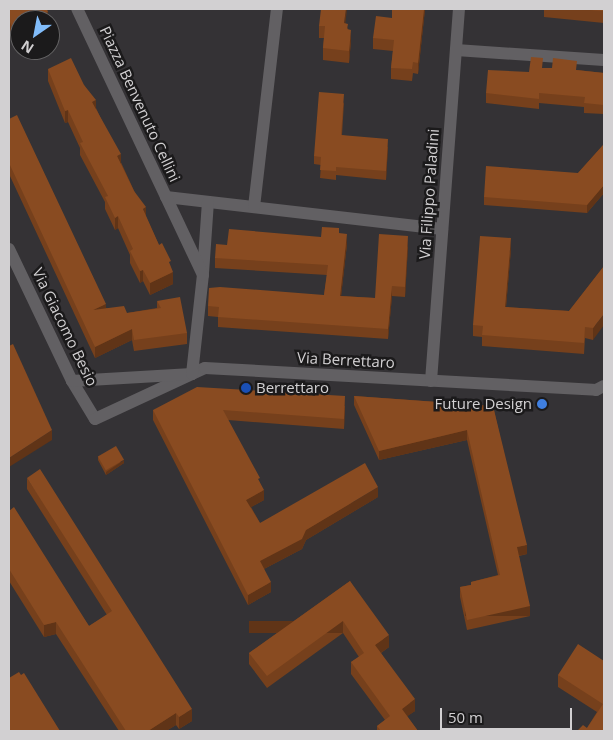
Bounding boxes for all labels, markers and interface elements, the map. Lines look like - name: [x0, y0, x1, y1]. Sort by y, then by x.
- north arrow: [10, 10, 60, 60]
- street label: Piazza Benvenuto Cellini: [96, 23, 184, 185]
- text: N: [17, 36, 37, 58]
- street label: Via Filippo Paladini: [415, 128, 443, 260]
- street label: Via Giacomo Besio: [29, 265, 101, 389]
- street label: Via Berrettaro: [297, 348, 395, 372]
- place label: Berrettaro: [256, 379, 329, 397]
- marker: Berrettaro: [240, 382, 252, 394]
- place label: Future Design: [434, 395, 532, 413]
- marker: Future Design: [536, 398, 548, 410]
- scale bar: [443, 698, 576, 730]
- text: 50 m: [448, 707, 483, 727]

